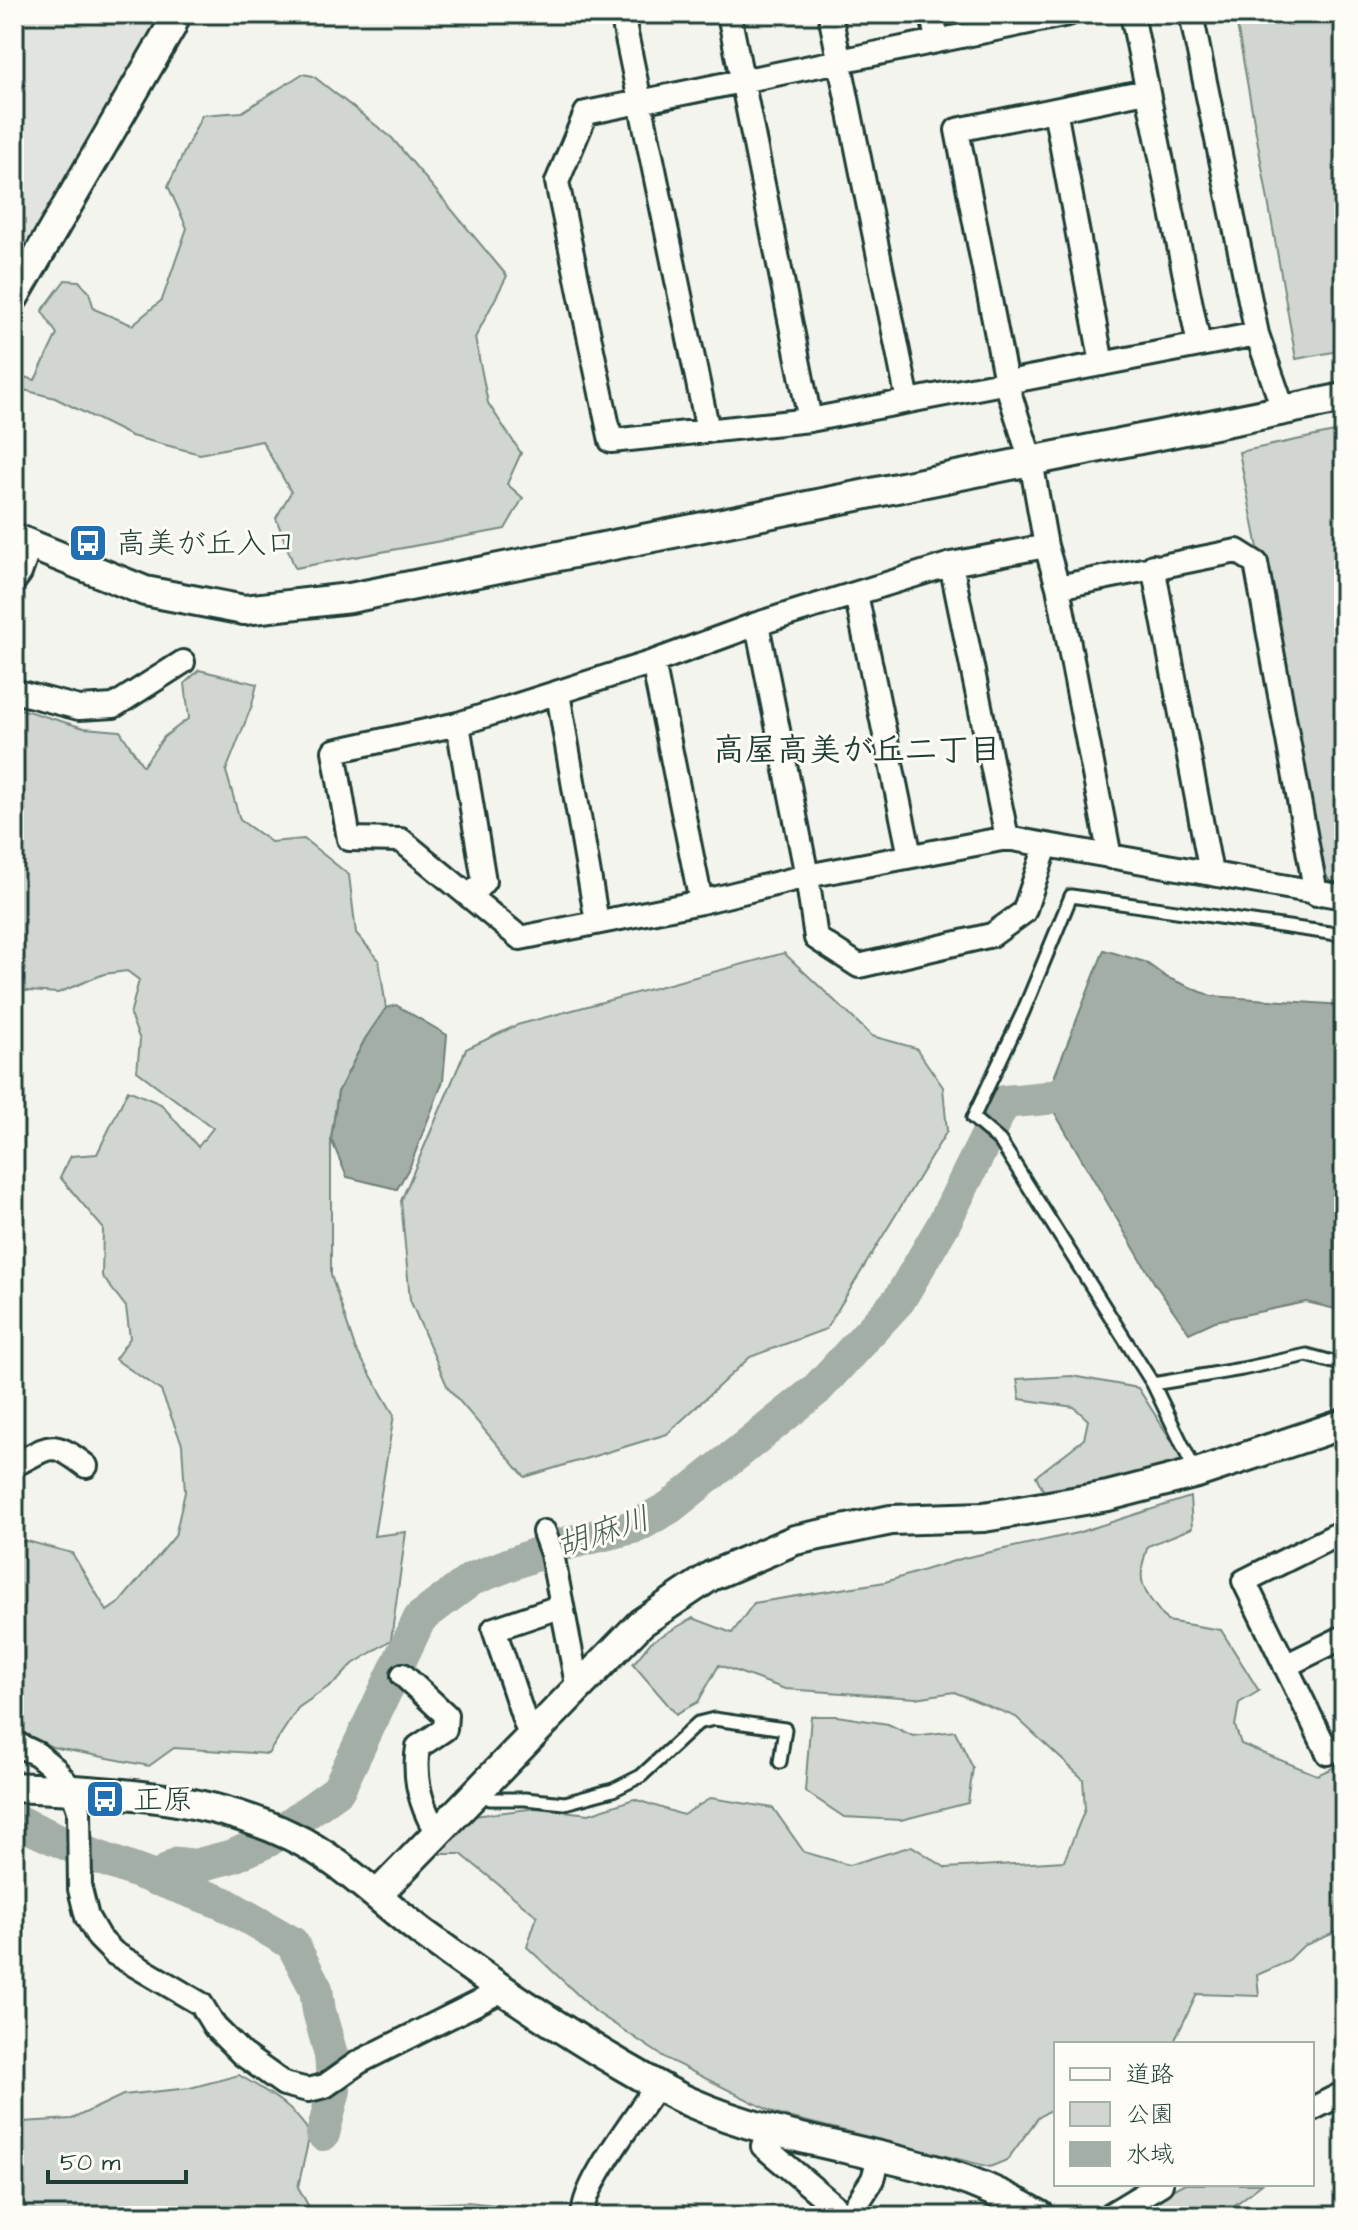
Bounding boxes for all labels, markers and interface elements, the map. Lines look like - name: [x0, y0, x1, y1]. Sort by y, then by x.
- bus stop icon: 高美が丘入口: [67, 522, 109, 564]
- place label: 高美が丘入口: [116, 523, 296, 565]
- district label: 高屋高美が丘二丁目: [713, 728, 1001, 773]
- water label: 胡麻川: [551, 1496, 656, 1569]
- bus stop icon: 正原: [84, 1778, 126, 1820]
- place label: 正原: [133, 1779, 193, 1821]
- legend: [1054, 2042, 1314, 2186]
- text: 道路: [1126, 2058, 1174, 2092]
- text: 公園: [1126, 2098, 1174, 2132]
- scale bar: [48, 2134, 186, 2184]
- text: 水域: [1126, 2138, 1174, 2172]
- text: 50 m: [60, 2146, 121, 2180]

